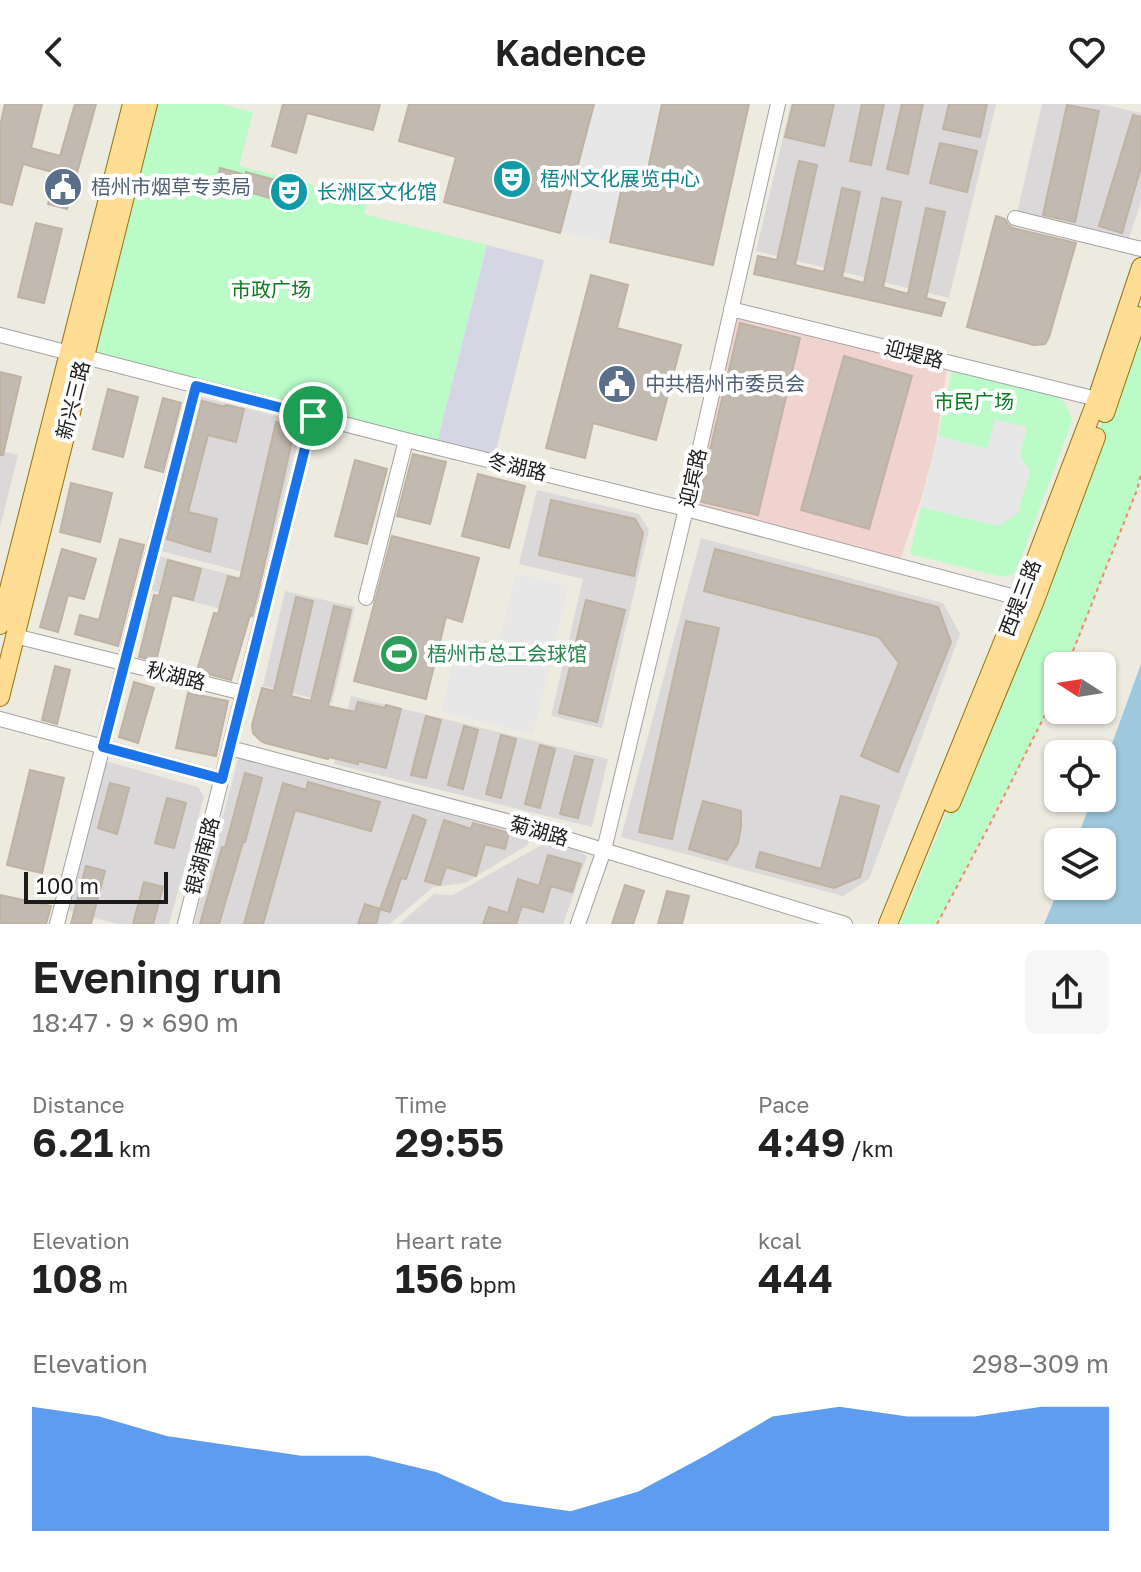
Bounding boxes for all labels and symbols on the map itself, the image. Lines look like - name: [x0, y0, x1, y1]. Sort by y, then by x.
- theatre icon: 梧州文化展览中心: [491, 158, 533, 200]
- public building icon: 梧州市烟草专卖局: [42, 166, 84, 208]
- place label: 梧州文化展览中心: [540, 166, 700, 190]
- theatre icon: 长洲区文化馆: [268, 171, 310, 213]
- place label: 梧州市烟草专卖局: [91, 174, 251, 198]
- place label: 长洲区文化馆: [317, 179, 437, 203]
- park label: 市政广场: [231, 277, 311, 301]
- street label: 迎堤路: [882, 334, 946, 372]
- street label: 新兴三路: [51, 358, 93, 441]
- public building icon: 中共梧州市委员会: [596, 363, 638, 405]
- place label: 中共梧州市委员会: [645, 371, 805, 395]
- pin: [279, 382, 347, 450]
- park label: 市民广场: [934, 389, 1014, 413]
- street label: 迎宾路: [674, 446, 710, 510]
- street label: 冬湖路: [485, 448, 549, 484]
- street label: 西堤三路: [994, 556, 1045, 639]
- sports icon: 梧州市总工会球馆: [378, 633, 420, 675]
- place label: 梧州市总工会球馆: [427, 641, 587, 665]
- north arrow: [1044, 652, 1116, 724]
- street label: 秋湖路: [144, 656, 208, 694]
- street label: 菊湖路: [507, 810, 571, 850]
- street label: 银湖南路: [179, 814, 223, 897]
- scale bar: [24, 868, 168, 904]

